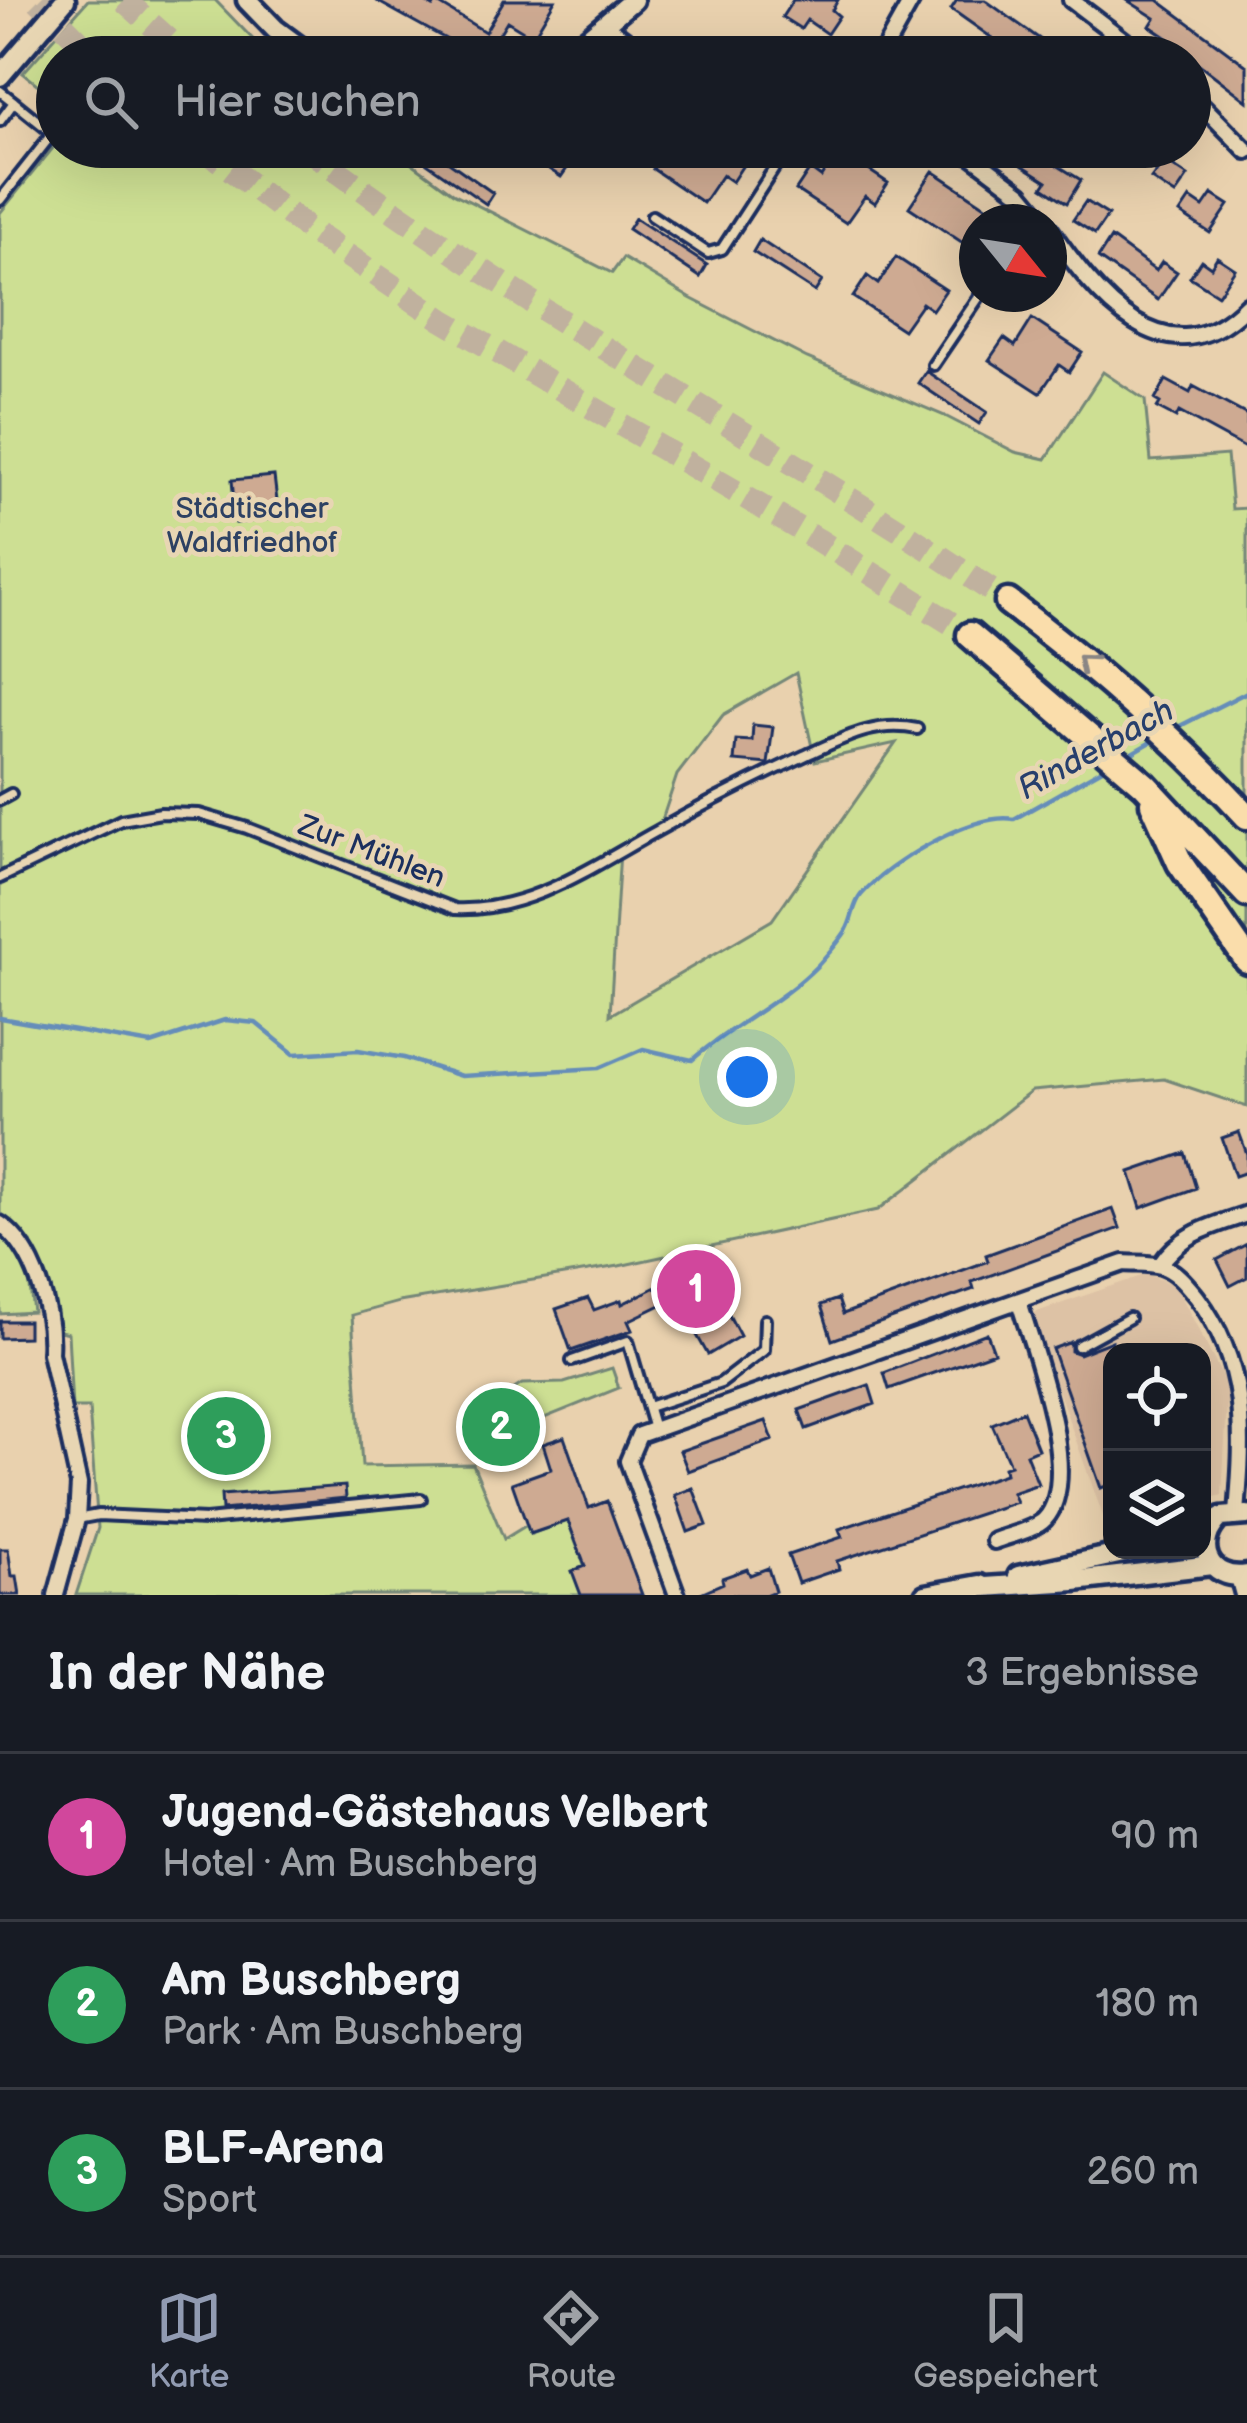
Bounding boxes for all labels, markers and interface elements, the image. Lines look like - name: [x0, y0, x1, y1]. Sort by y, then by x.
- search box: [36, 36, 1211, 168]
- icon: search: [78, 69, 144, 135]
- text: Hier suchen: [174, 75, 421, 130]
- north arrow: [959, 204, 1067, 312]
- park label: Städtischer Waldfriedhof: [166, 491, 338, 561]
- one-way arrow: [1077, 654, 1099, 676]
- water label: Rinderbach: [1011, 691, 1181, 809]
- street label: Zur Mühlen: [292, 807, 450, 896]
- your location: [717, 1047, 777, 1107]
- pin: 1: [657, 1244, 735, 1334]
- map controls: [1103, 1343, 1211, 1559]
- button: locate: [1103, 1343, 1211, 1451]
- pin: 2: [462, 1382, 540, 1472]
- pin: 3: [187, 1391, 265, 1481]
- button: layers: [1103, 1451, 1211, 1559]
- text: In der Nähe: [48, 1643, 326, 1704]
- text: 3 Ergebnisse: [965, 1650, 1199, 1697]
- text: Jugend-Gästehaus Velbert: [162, 1786, 708, 1841]
- text: 1: [79, 1813, 95, 1860]
- text: 90 m: [1111, 1813, 1199, 1860]
- text: Hotel · Am Buschberg: [162, 1841, 538, 1888]
- text: Am Buschberg: [162, 1954, 461, 2009]
- text: 2: [75, 1981, 99, 2028]
- text: 180 m: [1095, 1981, 1199, 2028]
- text: Park · Am Buschberg: [162, 2009, 524, 2056]
- text: BLF-Arena: [162, 2122, 385, 2177]
- text: 3: [76, 2149, 98, 2196]
- text: 260 m: [1086, 2149, 1199, 2196]
- text: Sport: [162, 2177, 257, 2224]
- tab: Karte: [149, 2285, 229, 2397]
- tab: Route: [527, 2285, 616, 2397]
- tab: Gespeichert: [913, 2285, 1098, 2397]

